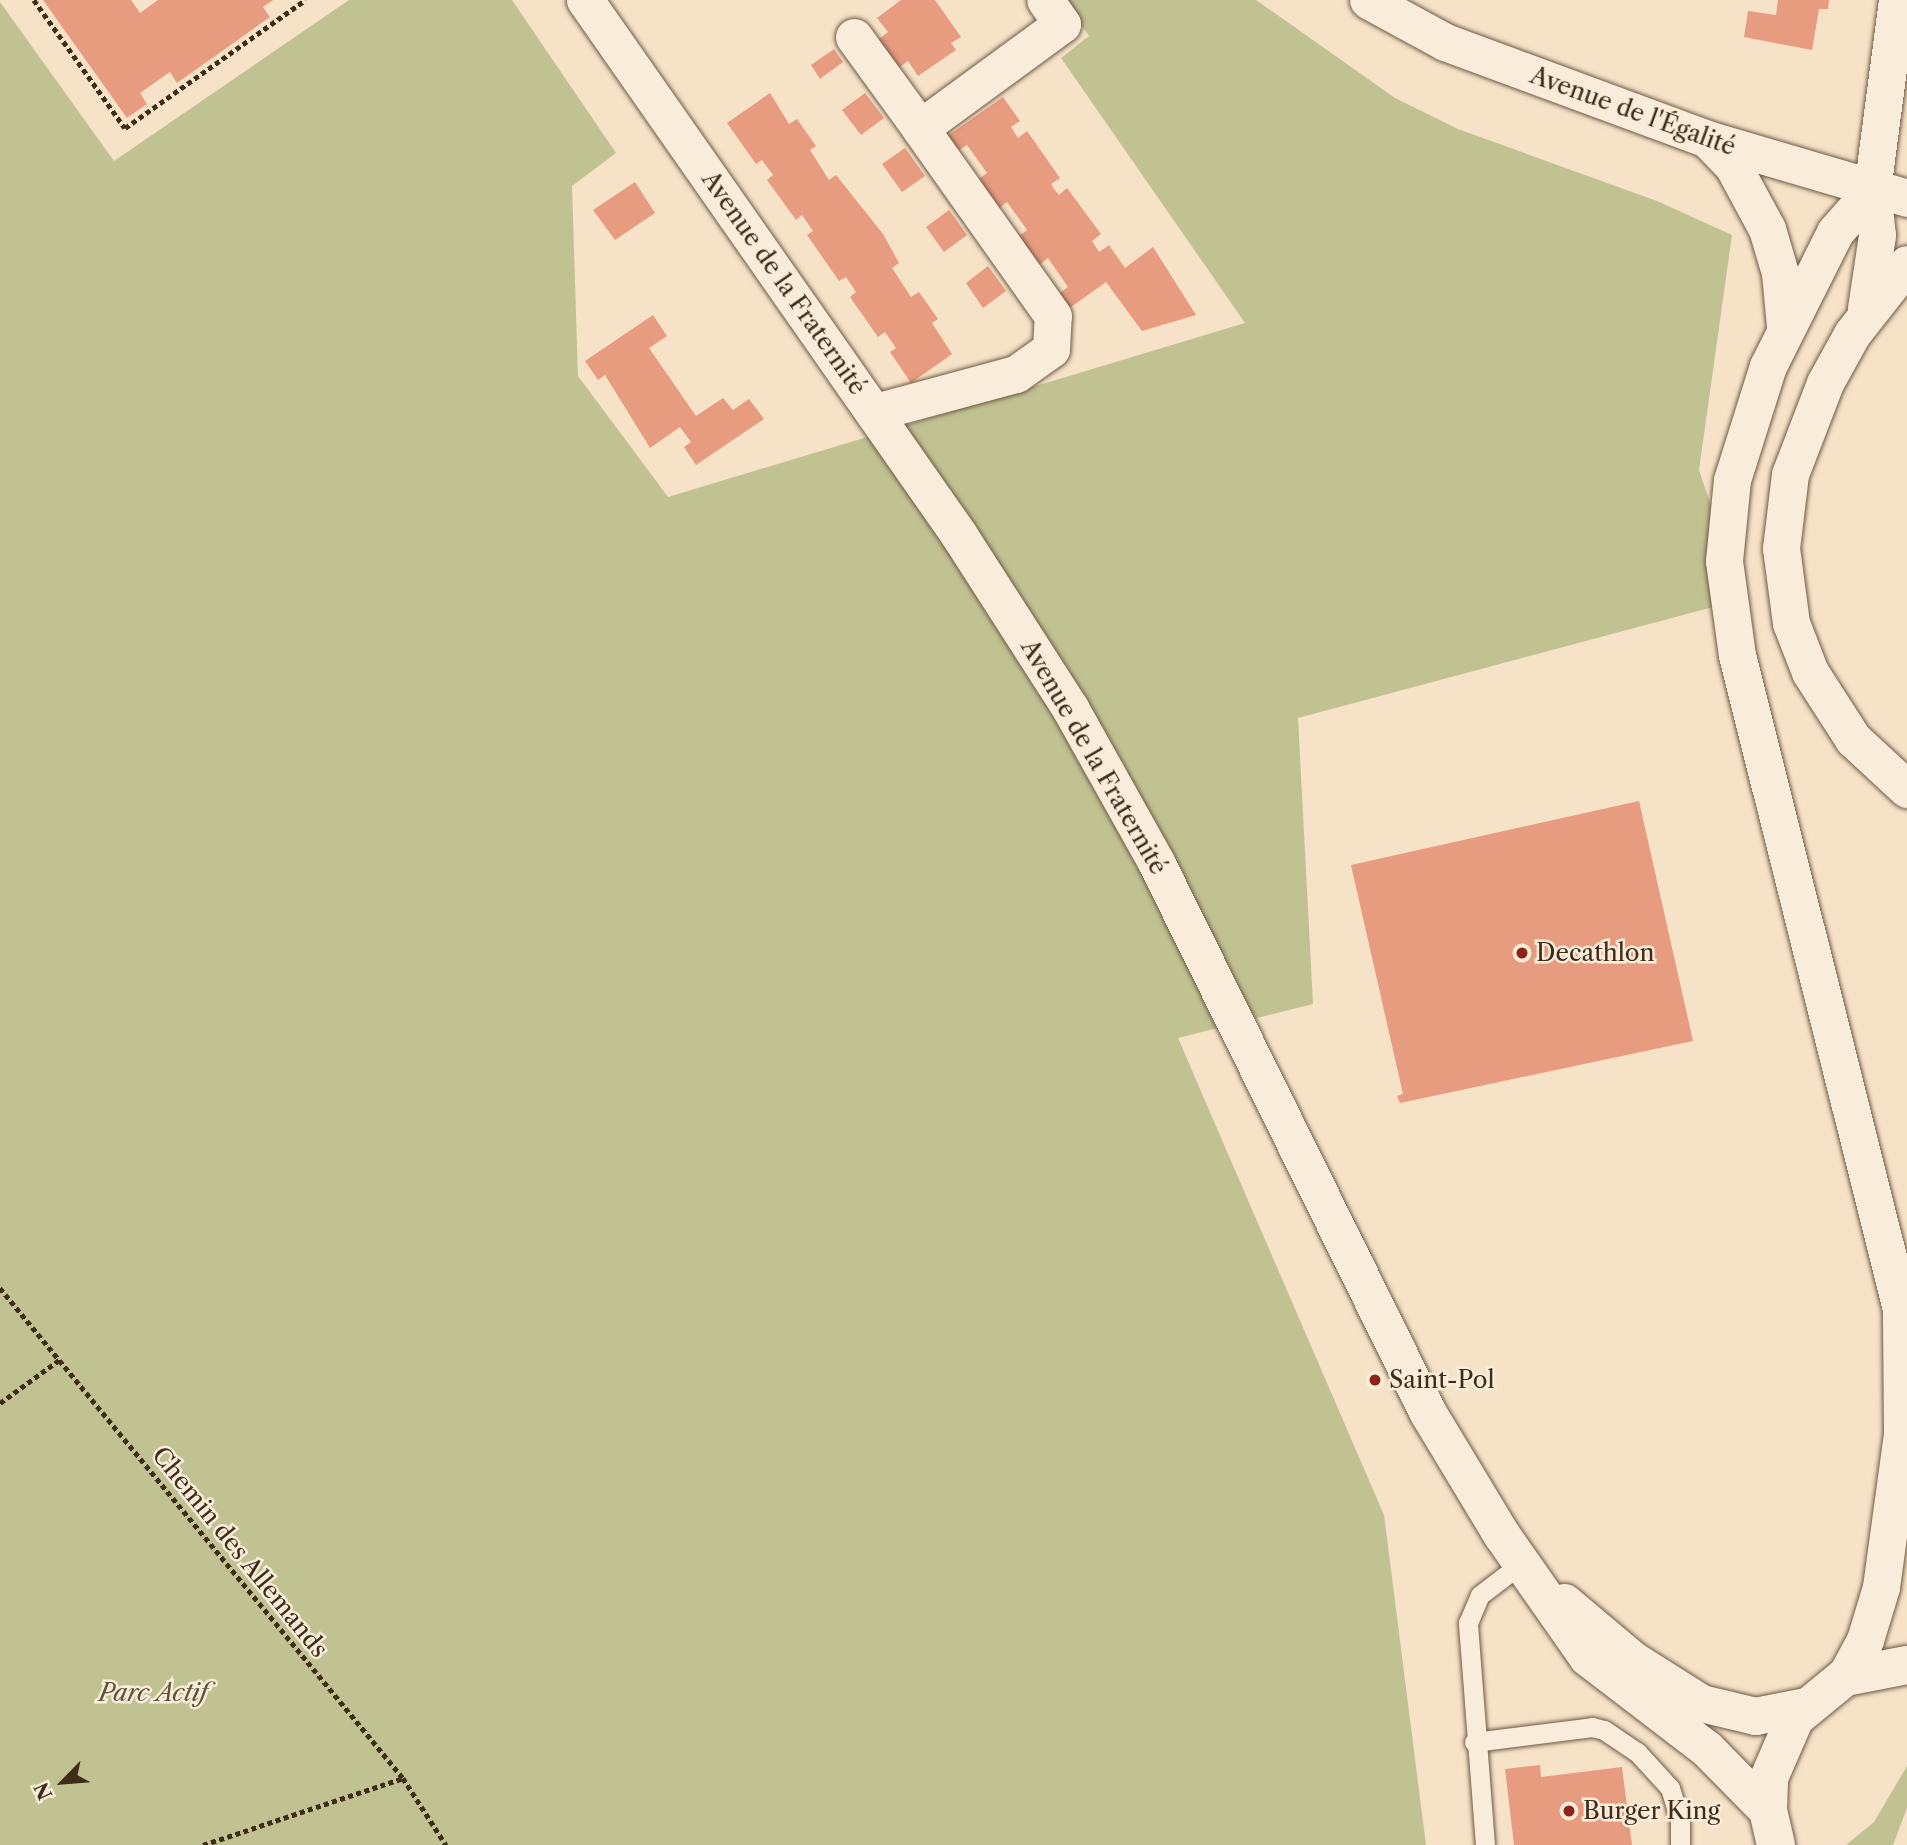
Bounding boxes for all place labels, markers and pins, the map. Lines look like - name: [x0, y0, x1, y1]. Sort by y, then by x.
- place label: Decathlon: [1536, 939, 1655, 967]
- marker: Decathlon: [1514, 945, 1530, 961]
- place label: Saint-Pol: [1389, 1366, 1495, 1394]
- marker: Saint-Pol: [1367, 1372, 1383, 1388]
- place label: Burger King: [1583, 1797, 1721, 1825]
- marker: Burger King: [1561, 1803, 1577, 1819]

